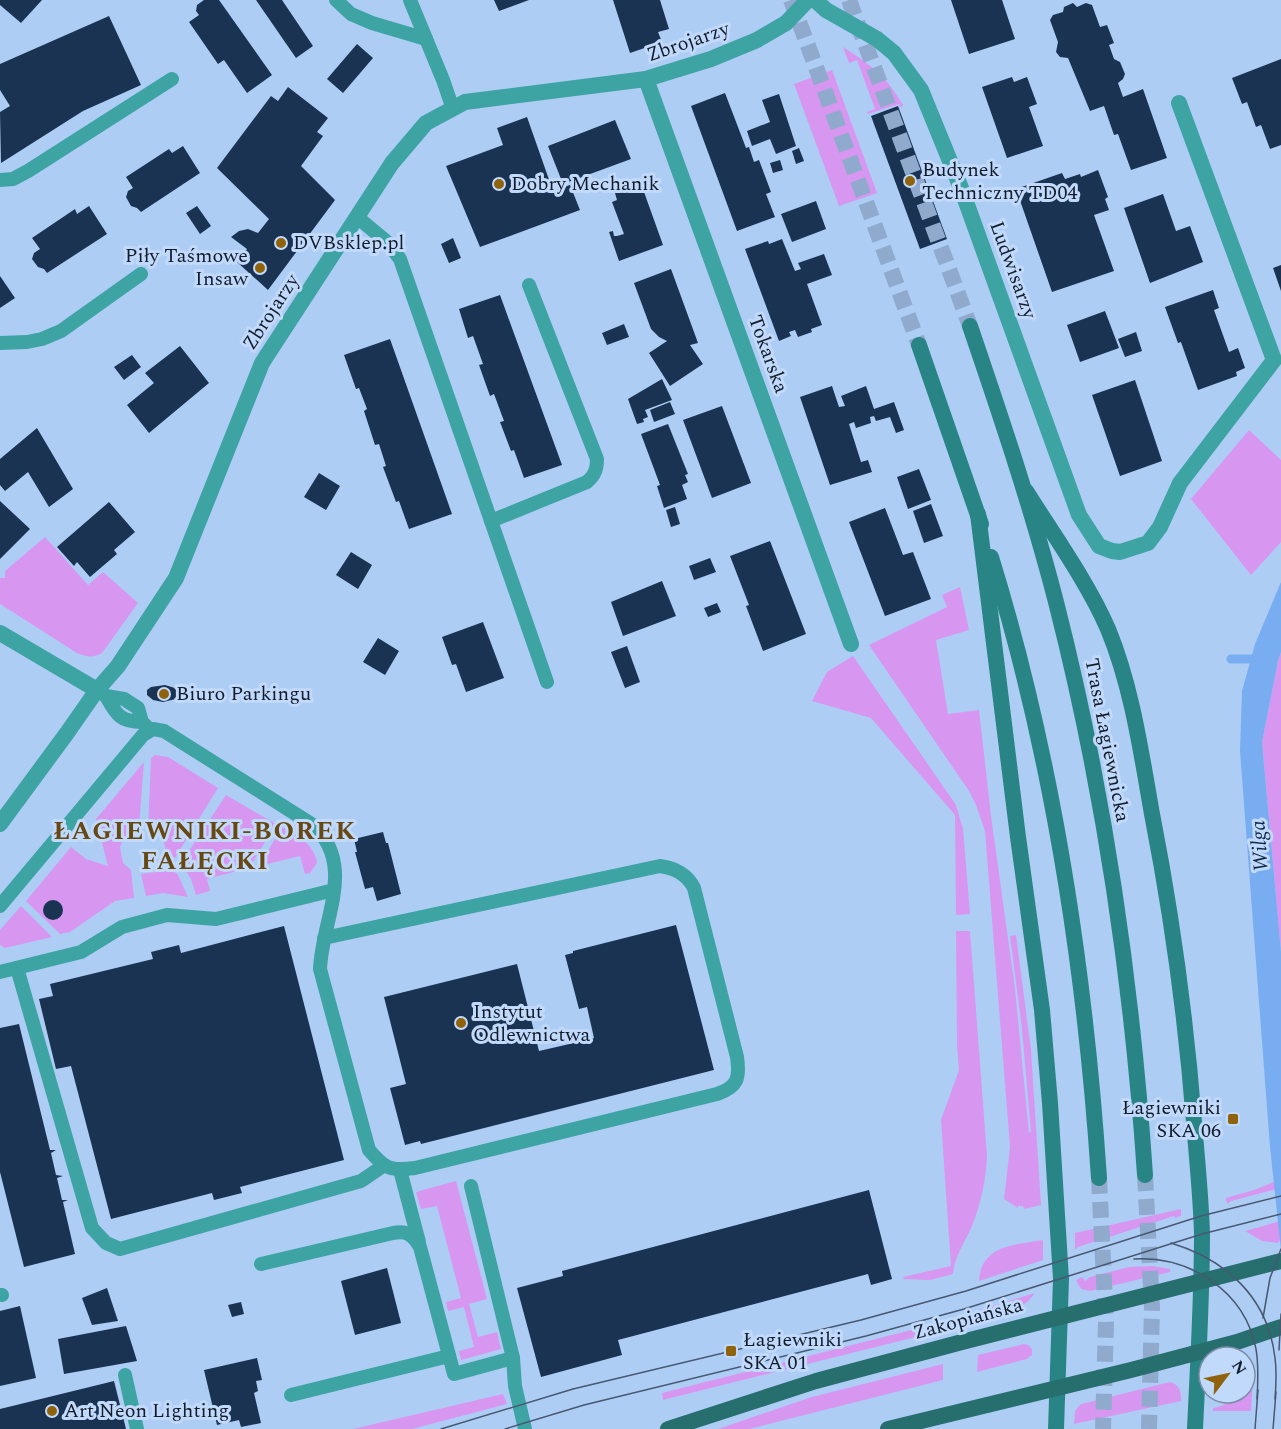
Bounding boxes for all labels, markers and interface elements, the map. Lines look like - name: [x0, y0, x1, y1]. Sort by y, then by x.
- street label: Zbrojarzy: [643, 13, 735, 70]
- place label: Budynek Techniczny TD04: [922, 155, 1077, 208]
- place label: Dobry Mechanik: [511, 169, 660, 199]
- marker: Budynek Techniczny TD04: [903, 174, 917, 188]
- marker: Dobry Mechanik: [492, 177, 506, 191]
- street label: Ludwisarzy: [981, 217, 1045, 324]
- place label: DVBsklep.pl: [293, 228, 404, 258]
- marker: DVBsklep.pl: [274, 236, 288, 250]
- place label: Piły Taśmowe Insaw: [125, 241, 249, 294]
- marker: Piły Taśmowe Insaw: [253, 261, 267, 275]
- street label: Zbrojarzy: [235, 267, 308, 356]
- street label: Tokarska: [740, 311, 796, 397]
- street label: Trasa Łagiewnicka: [1076, 655, 1138, 825]
- place label: Biuro Parkingu: [176, 679, 311, 709]
- marker: Biuro Parkingu: [157, 687, 171, 701]
- district label: ŁAGIEWNIKI-BOREK FAŁĘCKI: [53, 811, 357, 881]
- water label: Wilga: [1242, 819, 1278, 873]
- place label: Instytut Odlewnictwa: [473, 997, 590, 1050]
- marker: Instytut Odlewnictwa: [454, 1016, 468, 1030]
- place label: Łagiewniki SKA 06: [1122, 1093, 1221, 1146]
- marker: Łagiewniki SKA 06: [1226, 1112, 1240, 1126]
- street label: Zakopiańska: [910, 1290, 1026, 1348]
- place label: Łagiewniki SKA 01: [743, 1325, 842, 1378]
- marker: Łagiewniki SKA 01: [724, 1344, 738, 1358]
- north arrow: [1197, 1345, 1257, 1405]
- text: N: [1225, 1356, 1253, 1379]
- place label: Art Neon Lighting: [64, 1396, 229, 1426]
- marker: Art Neon Lighting: [45, 1404, 59, 1418]

